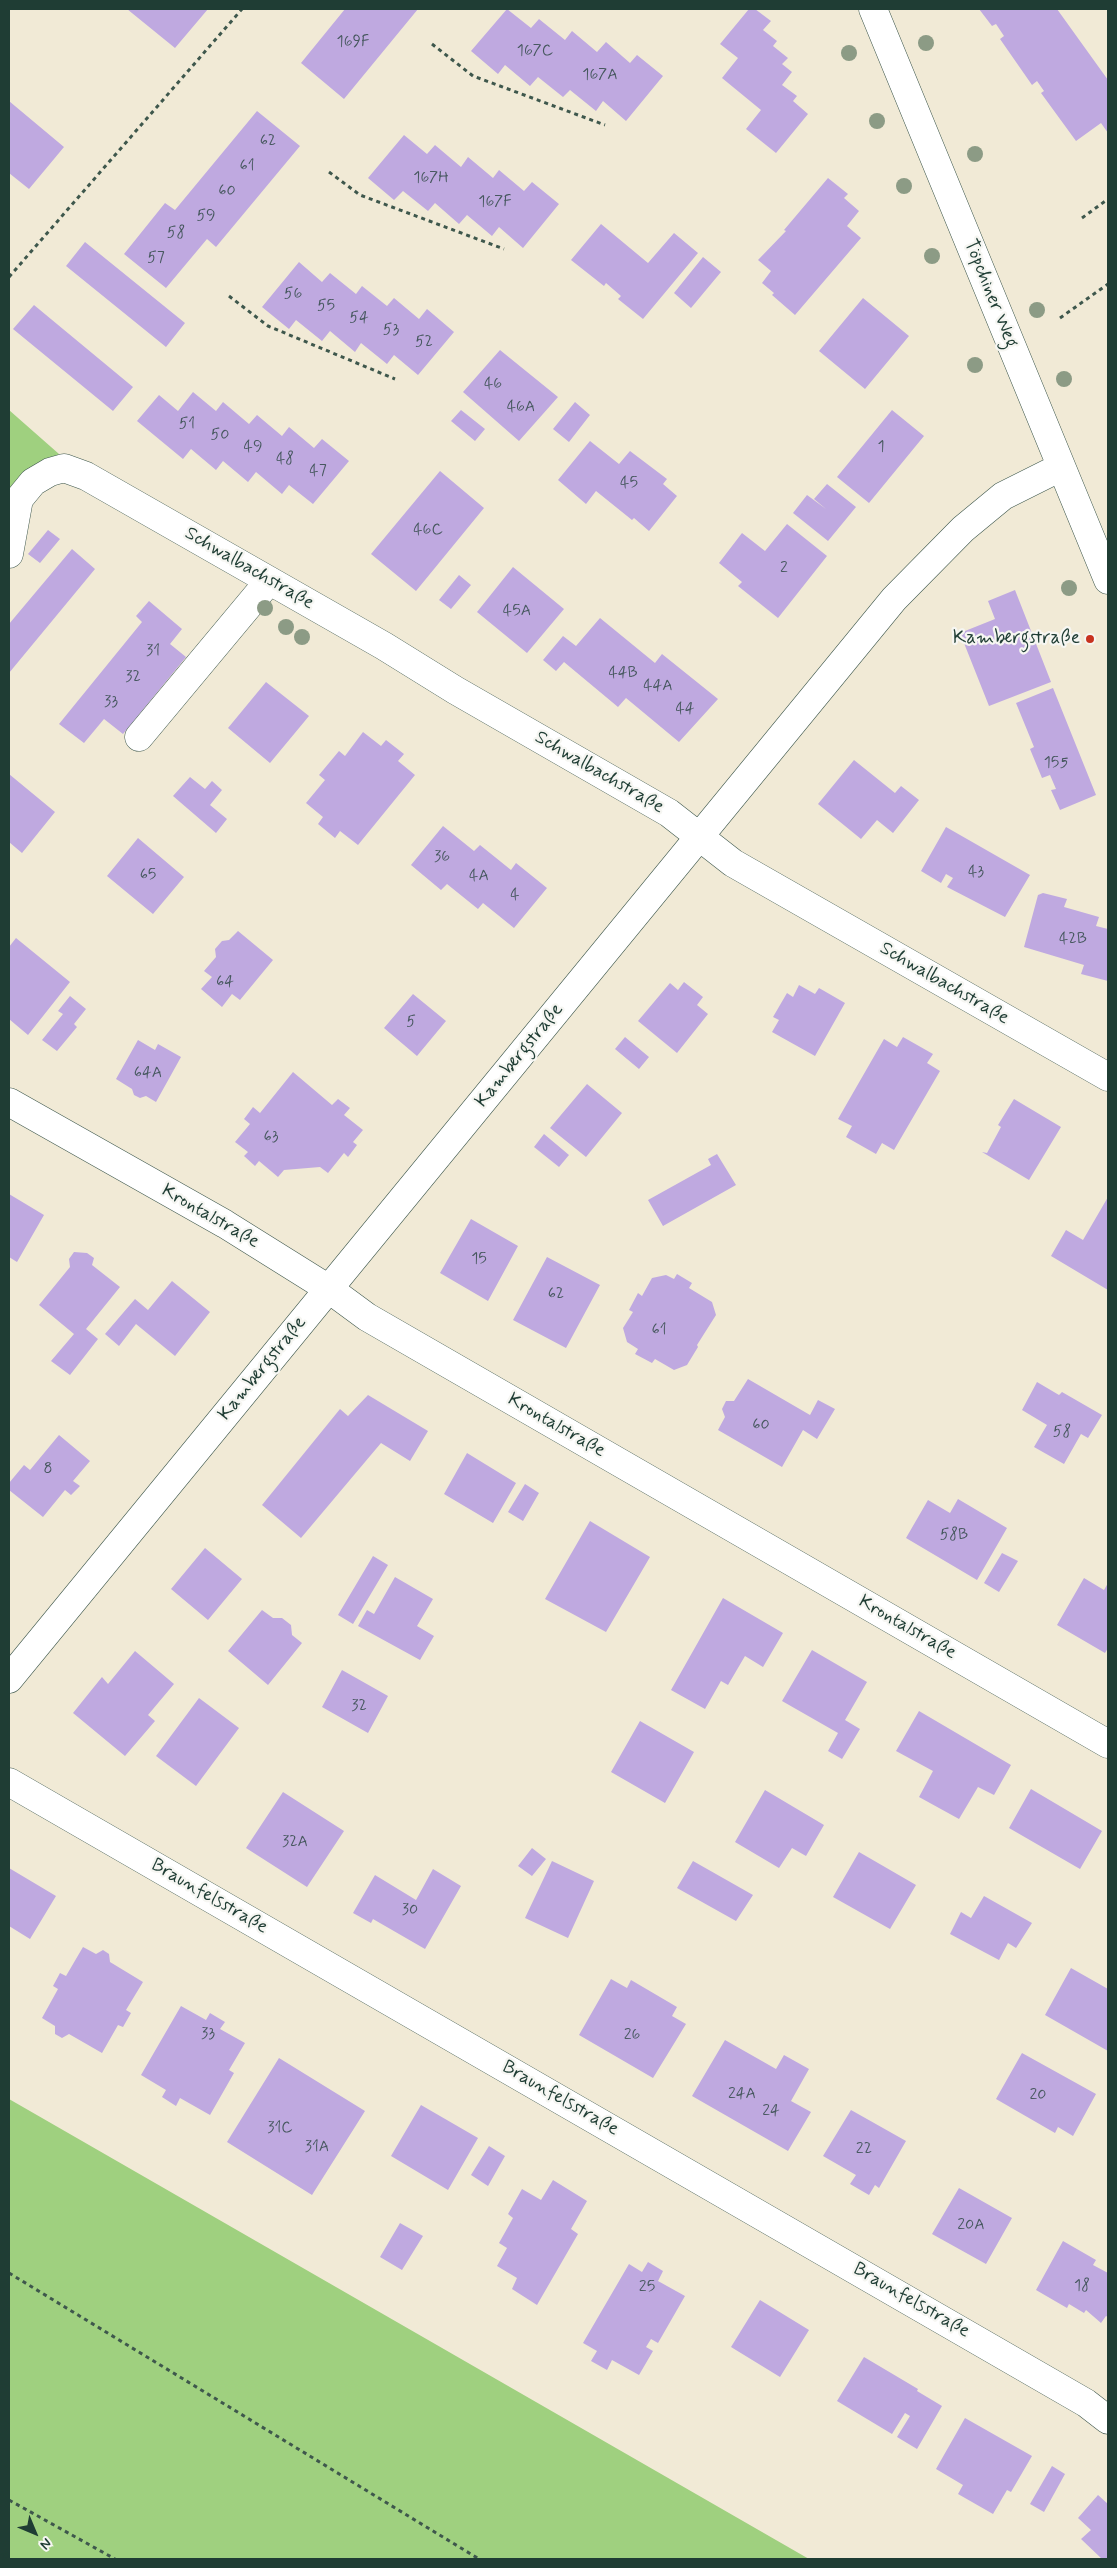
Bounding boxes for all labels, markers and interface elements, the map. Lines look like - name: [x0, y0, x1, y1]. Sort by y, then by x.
- house number: 169F: [337, 33, 369, 53]
- house number: 167C: [517, 42, 553, 62]
- house number: 167A: [582, 66, 618, 86]
- house number: 62: [260, 132, 276, 152]
- house number: 61: [239, 157, 255, 177]
- house number: 167H: [413, 169, 449, 189]
- house number: 60: [218, 182, 236, 202]
- house number: 167F: [478, 193, 512, 213]
- house number: 59: [196, 207, 216, 227]
- house number: 58: [167, 224, 185, 244]
- street label: Töpchiner Weg: [958, 236, 1022, 352]
- house number: 57: [147, 249, 165, 269]
- house number: 56: [284, 285, 302, 305]
- house number: 55: [317, 297, 335, 317]
- house number: 54: [349, 309, 369, 329]
- house number: 53: [383, 321, 399, 341]
- house number: 52: [415, 333, 433, 353]
- house number: 46: [484, 375, 502, 395]
- house number: 46A: [507, 398, 535, 418]
- house number: 51: [179, 415, 195, 435]
- house number: 50: [211, 426, 229, 446]
- house number: 49: [244, 438, 262, 458]
- house number: 1: [877, 438, 885, 458]
- house number: 48: [276, 450, 294, 470]
- house number: 47: [309, 462, 327, 482]
- house number: 45: [620, 474, 638, 494]
- house number: 46C: [413, 521, 443, 541]
- street label: Schwalbachstraße: [180, 523, 318, 615]
- house number: 2: [780, 559, 788, 579]
- house number: 45A: [503, 602, 531, 622]
- place label: Kambergstraße: [953, 628, 1080, 650]
- marker: Kambergstraße: [1084, 633, 1096, 645]
- house number: 31: [146, 642, 160, 662]
- house number: 44B: [608, 664, 638, 684]
- house number: 32: [125, 668, 141, 688]
- house number: 44A: [643, 677, 673, 697]
- house number: 33: [104, 693, 118, 713]
- house number: 44: [675, 700, 695, 720]
- street label: Schwalbachstraße: [530, 727, 668, 819]
- house number: 155: [1044, 754, 1068, 774]
- house number: 36: [434, 848, 450, 868]
- house number: 43: [968, 863, 984, 883]
- house number: 65: [140, 866, 156, 886]
- house number: 4A: [469, 867, 489, 887]
- house number: 4: [510, 886, 520, 906]
- house number: 42B: [1059, 930, 1087, 950]
- street label: Schwalbachstraße: [875, 938, 1013, 1030]
- house number: 64: [216, 973, 234, 993]
- street label: Kambergstraße: [471, 999, 569, 1113]
- house number: 5: [406, 1013, 416, 1033]
- house number: 64A: [134, 1064, 162, 1084]
- house number: 63: [264, 1128, 278, 1148]
- street label: Krontalstraße: [157, 1180, 263, 1254]
- house number: 15: [471, 1250, 487, 1270]
- house number: 62: [548, 1285, 564, 1305]
- street label: Kambergstraße: [214, 1312, 312, 1426]
- house number: 61: [651, 1321, 667, 1341]
- street label: Krontalstraße: [503, 1389, 609, 1463]
- house number: 60: [752, 1416, 770, 1436]
- house number: 58: [1053, 1423, 1071, 1443]
- house number: 8: [43, 1460, 53, 1480]
- house number: 58B: [940, 1526, 968, 1546]
- street label: Krontalstraße: [854, 1591, 960, 1665]
- house number: 32: [351, 1697, 367, 1717]
- house number: 32A: [282, 1833, 308, 1853]
- street label: Braunfelsstraße: [147, 1854, 271, 1940]
- house number: 30: [402, 1901, 418, 1921]
- house number: 33: [201, 2025, 215, 2045]
- house number: 26: [624, 2026, 640, 2046]
- street label: Braunfelsstraße: [498, 2056, 622, 2142]
- house number: 24A: [728, 2085, 756, 2105]
- house number: 20: [1030, 2086, 1046, 2106]
- house number: 24: [762, 2102, 780, 2122]
- house number: 31C: [267, 2119, 293, 2139]
- house number: 31A: [305, 2138, 329, 2158]
- house number: 22: [856, 2140, 872, 2160]
- house number: 20A: [957, 2216, 985, 2236]
- street label: Braunfelsstraße: [849, 2258, 973, 2344]
- house number: 18: [1074, 2277, 1090, 2297]
- house number: 25: [639, 2278, 655, 2298]
- north arrow: [10, 2508, 60, 2558]
- text: N: [36, 2534, 55, 2553]

